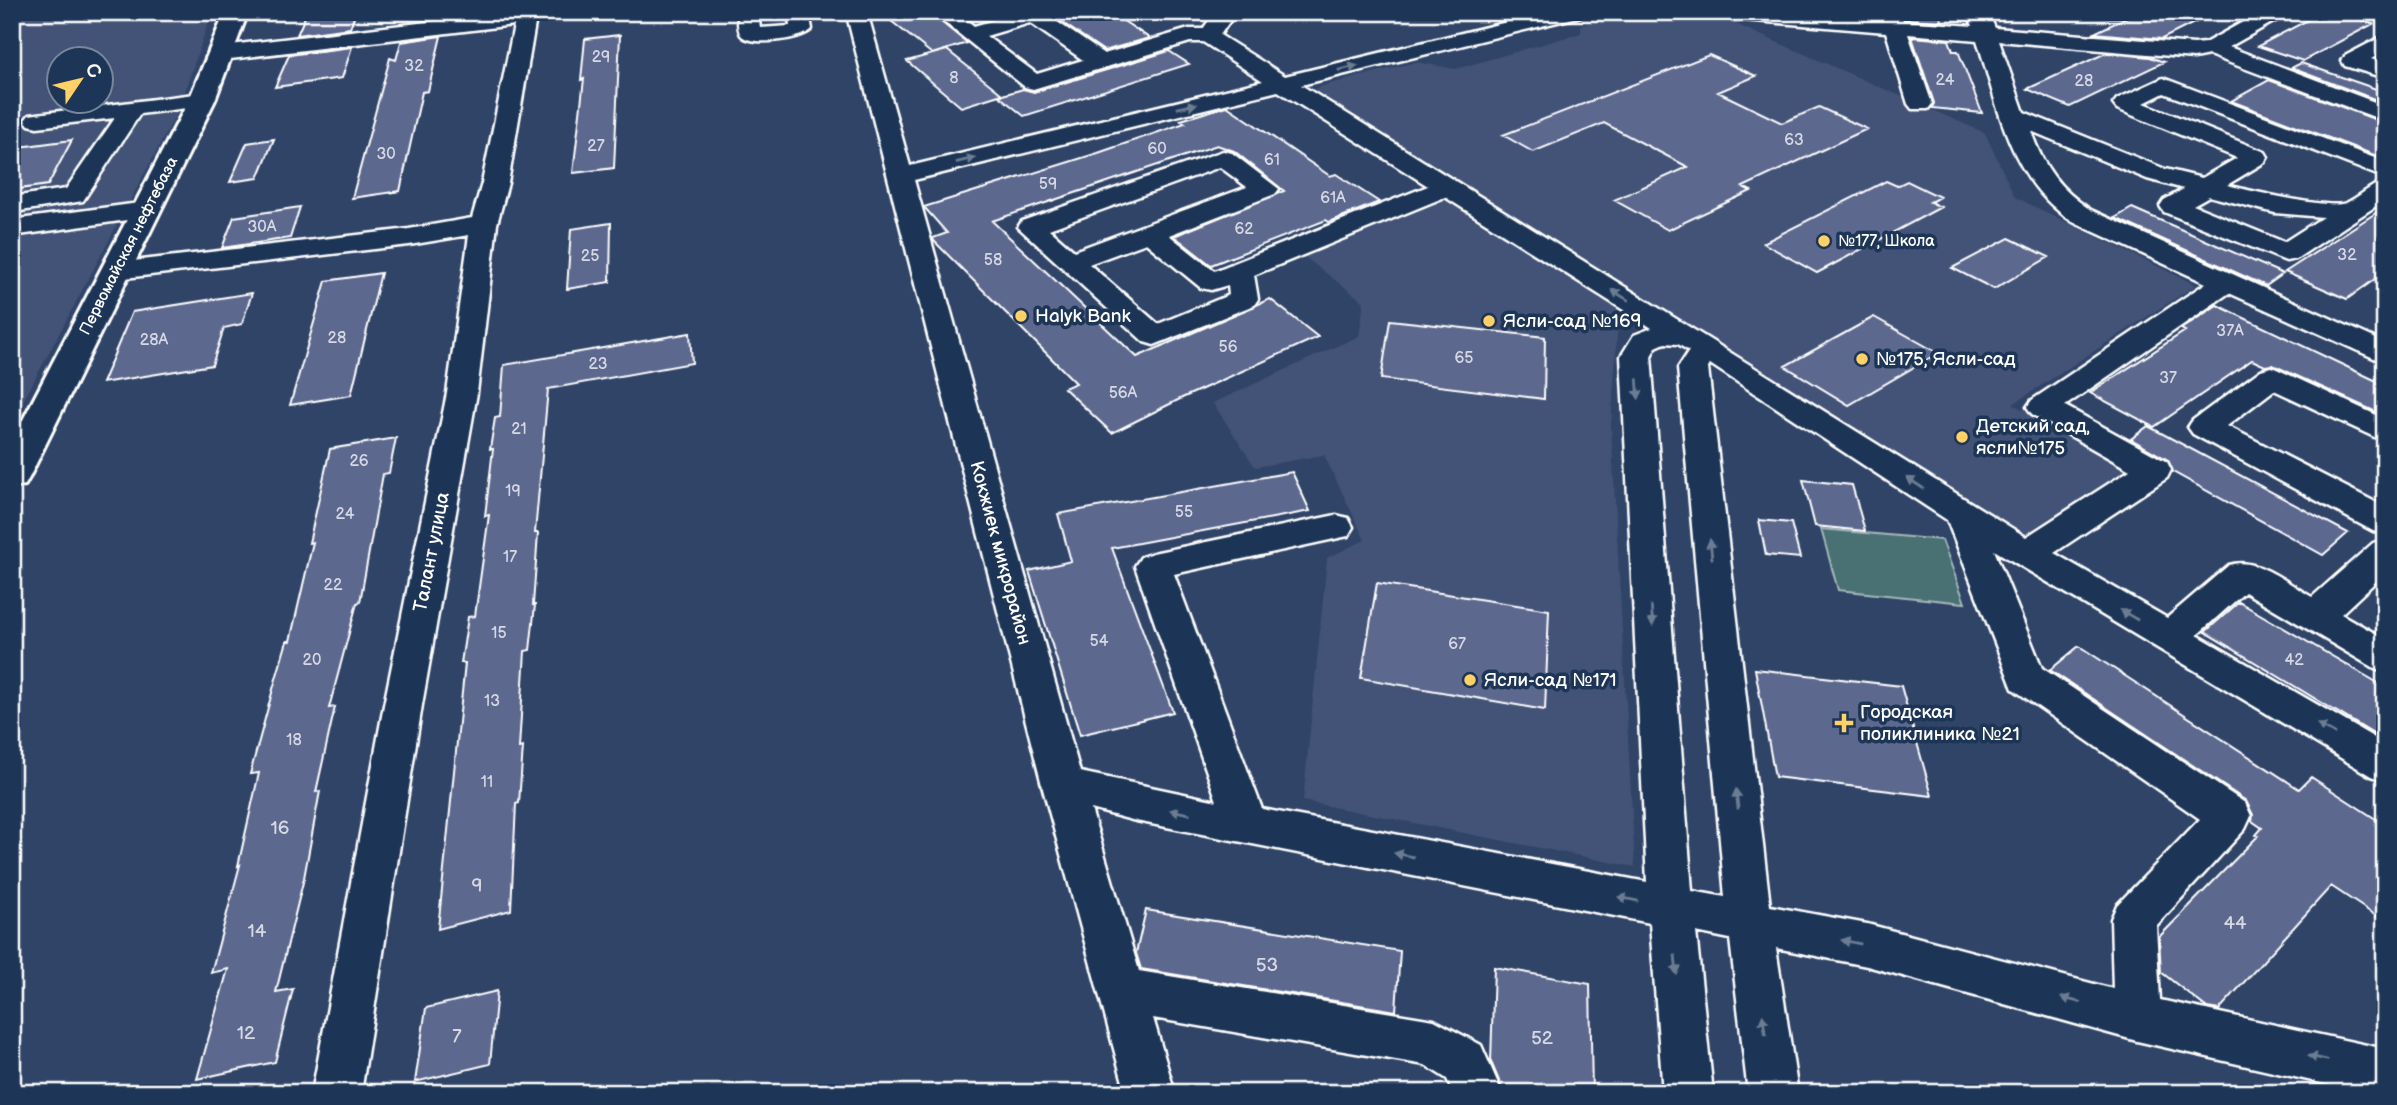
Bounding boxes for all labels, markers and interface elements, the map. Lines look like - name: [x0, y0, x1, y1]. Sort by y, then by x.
- north arrow: [46, 46, 116, 116]
- house number: 29: [592, 48, 610, 67]
- house number: 32: [404, 57, 424, 76]
- text: С: [79, 59, 106, 83]
- one-way arrow: [1337, 62, 1359, 73]
- house number: 8: [949, 69, 959, 88]
- house number: 24: [1936, 71, 1955, 90]
- house number: 28: [2075, 72, 2093, 91]
- one-way arrow: [1177, 100, 1199, 111]
- house number: 63: [1784, 131, 1804, 150]
- house number: 27: [587, 137, 605, 156]
- house number: 60: [1147, 140, 1167, 159]
- house number: 30: [376, 145, 396, 164]
- house number: 61: [1264, 151, 1280, 170]
- street label: Первомайская нефтебаза: [76, 153, 182, 338]
- one-way arrow: [956, 154, 978, 165]
- house number: 59: [1039, 175, 1057, 194]
- house number: 61А: [1320, 189, 1346, 208]
- house number: 30А: [248, 218, 277, 237]
- house number: 62: [1234, 220, 1254, 239]
- place label: №177, Школа: [1838, 232, 1935, 251]
- marker: №177, Школа: [1816, 233, 1832, 249]
- house number: 32: [2337, 246, 2357, 265]
- house number: 25: [581, 247, 599, 266]
- house number: 58: [984, 251, 1002, 270]
- one-way arrow: [1610, 288, 1629, 301]
- place label: Halyk Bank: [1035, 305, 1131, 328]
- marker: Halyk Bank: [1013, 308, 1029, 324]
- place label: Ясли-сад №169: [1503, 310, 1642, 333]
- marker: Ясли-сад №169: [1481, 313, 1497, 329]
- house number: 37А: [2216, 322, 2244, 341]
- house number: 28: [328, 329, 346, 348]
- house number: 28А: [140, 331, 169, 350]
- house number: 56: [1219, 338, 1238, 357]
- place label: №175, Ясли-сад: [1876, 348, 2016, 371]
- house number: 65: [1455, 349, 1473, 368]
- marker: №175, Ясли-сад: [1854, 351, 1870, 367]
- house number: 23: [589, 355, 608, 374]
- house number: 37: [2159, 369, 2177, 388]
- one-way arrow: [1633, 378, 1644, 400]
- house number: 56А: [1109, 384, 1138, 403]
- place label: Детский сад, ясли№175: [1976, 415, 2090, 460]
- house number: 21: [511, 420, 527, 439]
- marker: Детский сад, ясли№175: [1954, 429, 1970, 445]
- house number: 26: [349, 452, 369, 471]
- street label: Кокжиек микрорайон: [964, 459, 1036, 647]
- one-way arrow: [1905, 477, 1924, 490]
- house number: 19: [505, 482, 521, 501]
- street label: Талант улица: [409, 490, 455, 614]
- house number: 55: [1175, 503, 1193, 522]
- house number: 24: [336, 505, 355, 524]
- one-way arrow: [1706, 537, 1717, 559]
- house number: 17: [503, 548, 517, 567]
- house number: 22: [324, 576, 343, 595]
- one-way arrow: [1647, 605, 1658, 627]
- one-way arrow: [2120, 609, 2139, 621]
- house number: 15: [491, 624, 507, 643]
- house number: 54: [1090, 632, 1109, 651]
- house number: 67: [1448, 635, 1466, 654]
- house number: 20: [303, 651, 321, 670]
- house number: 42: [2284, 651, 2304, 670]
- place label: Ясли-сад №171: [1484, 669, 1617, 692]
- marker: Ясли-сад №171: [1462, 672, 1478, 688]
- house number: 13: [484, 692, 500, 711]
- place label: Городская поликлиника №21: [1860, 701, 2020, 746]
- marker: Городская поликлиника №21: [1834, 713, 1854, 733]
- one-way arrow: [2316, 723, 2335, 736]
- house number: 18: [286, 731, 302, 750]
- house number: 11: [481, 773, 493, 792]
- one-way arrow: [1731, 788, 1742, 810]
- one-way arrow: [1169, 806, 1191, 817]
- house number: 16: [271, 817, 289, 840]
- one-way arrow: [1393, 850, 1415, 861]
- house number: 9: [472, 875, 482, 898]
- one-way arrow: [1617, 893, 1639, 904]
- house number: 44: [2223, 912, 2247, 935]
- house number: 14: [248, 920, 267, 943]
- one-way arrow: [1840, 937, 1862, 948]
- house number: 53: [1256, 954, 1278, 977]
- one-way arrow: [1671, 954, 1682, 976]
- one-way arrow: [2060, 994, 2082, 1005]
- one-way arrow: [1758, 1014, 1769, 1036]
- house number: 12: [237, 1022, 256, 1045]
- house number: 7: [452, 1025, 462, 1048]
- house number: 52: [1531, 1027, 1554, 1050]
- one-way arrow: [2307, 1053, 2329, 1064]

